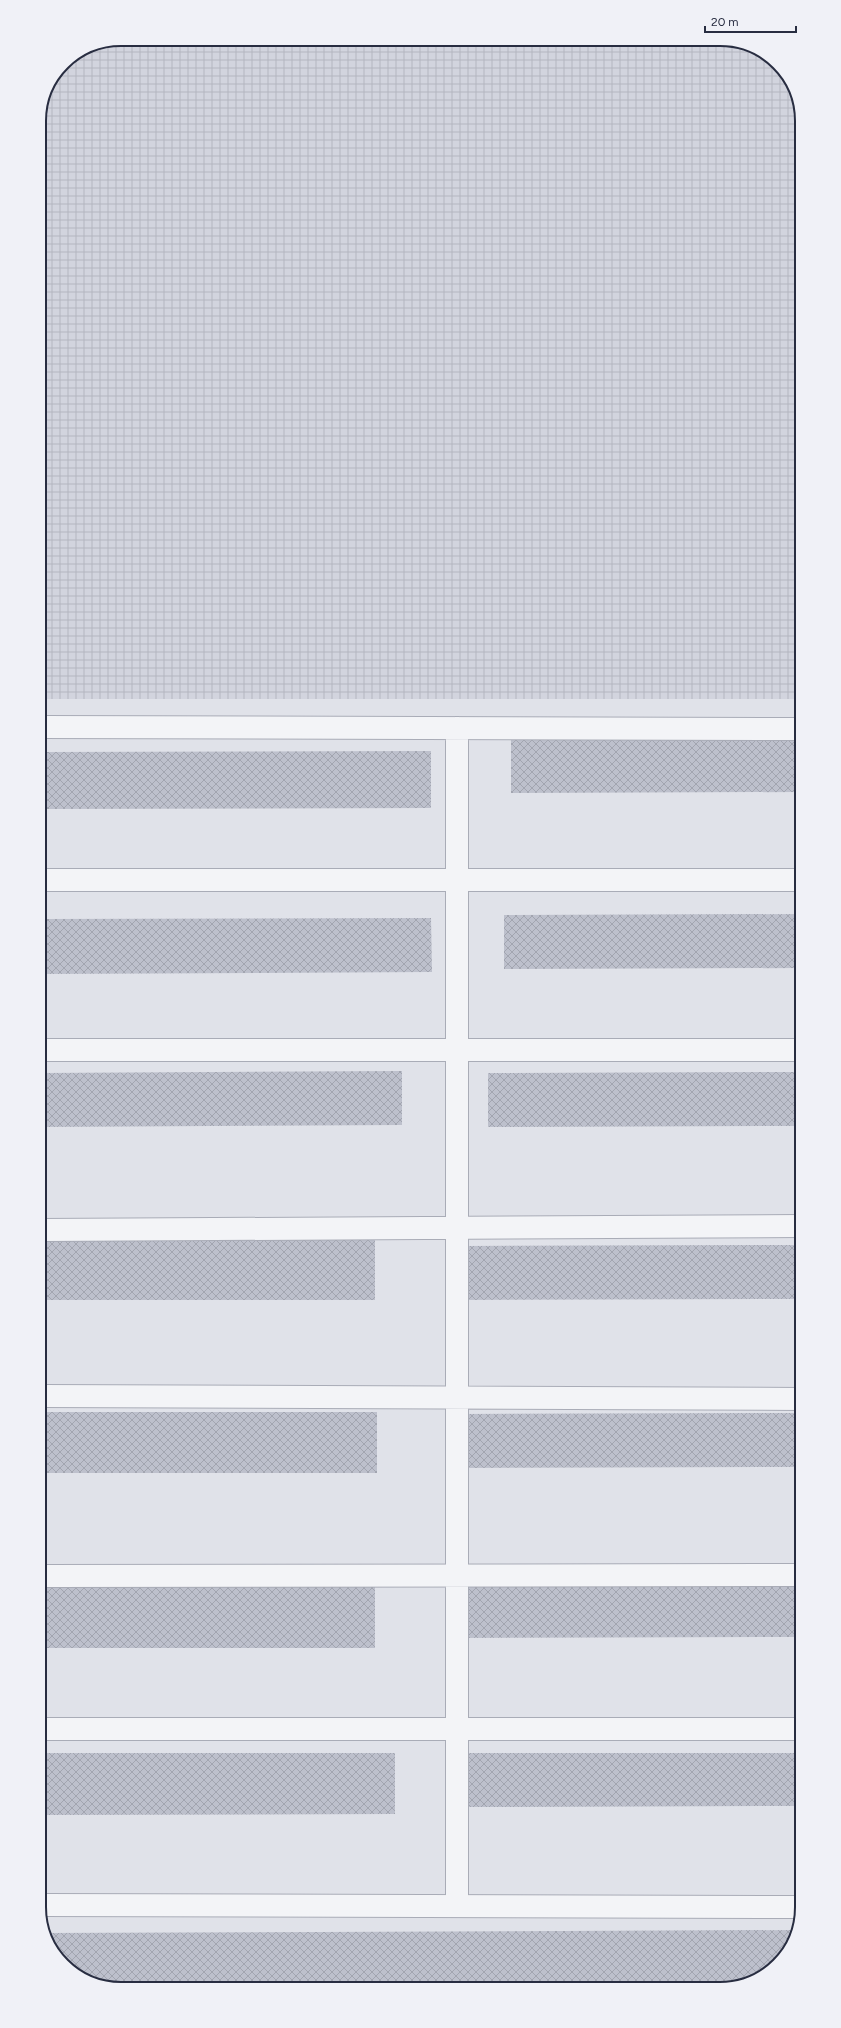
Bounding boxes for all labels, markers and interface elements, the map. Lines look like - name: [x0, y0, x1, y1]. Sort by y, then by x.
- scale bar: [705, 8, 796, 34]
- text: 20 m: [711, 15, 739, 29]

